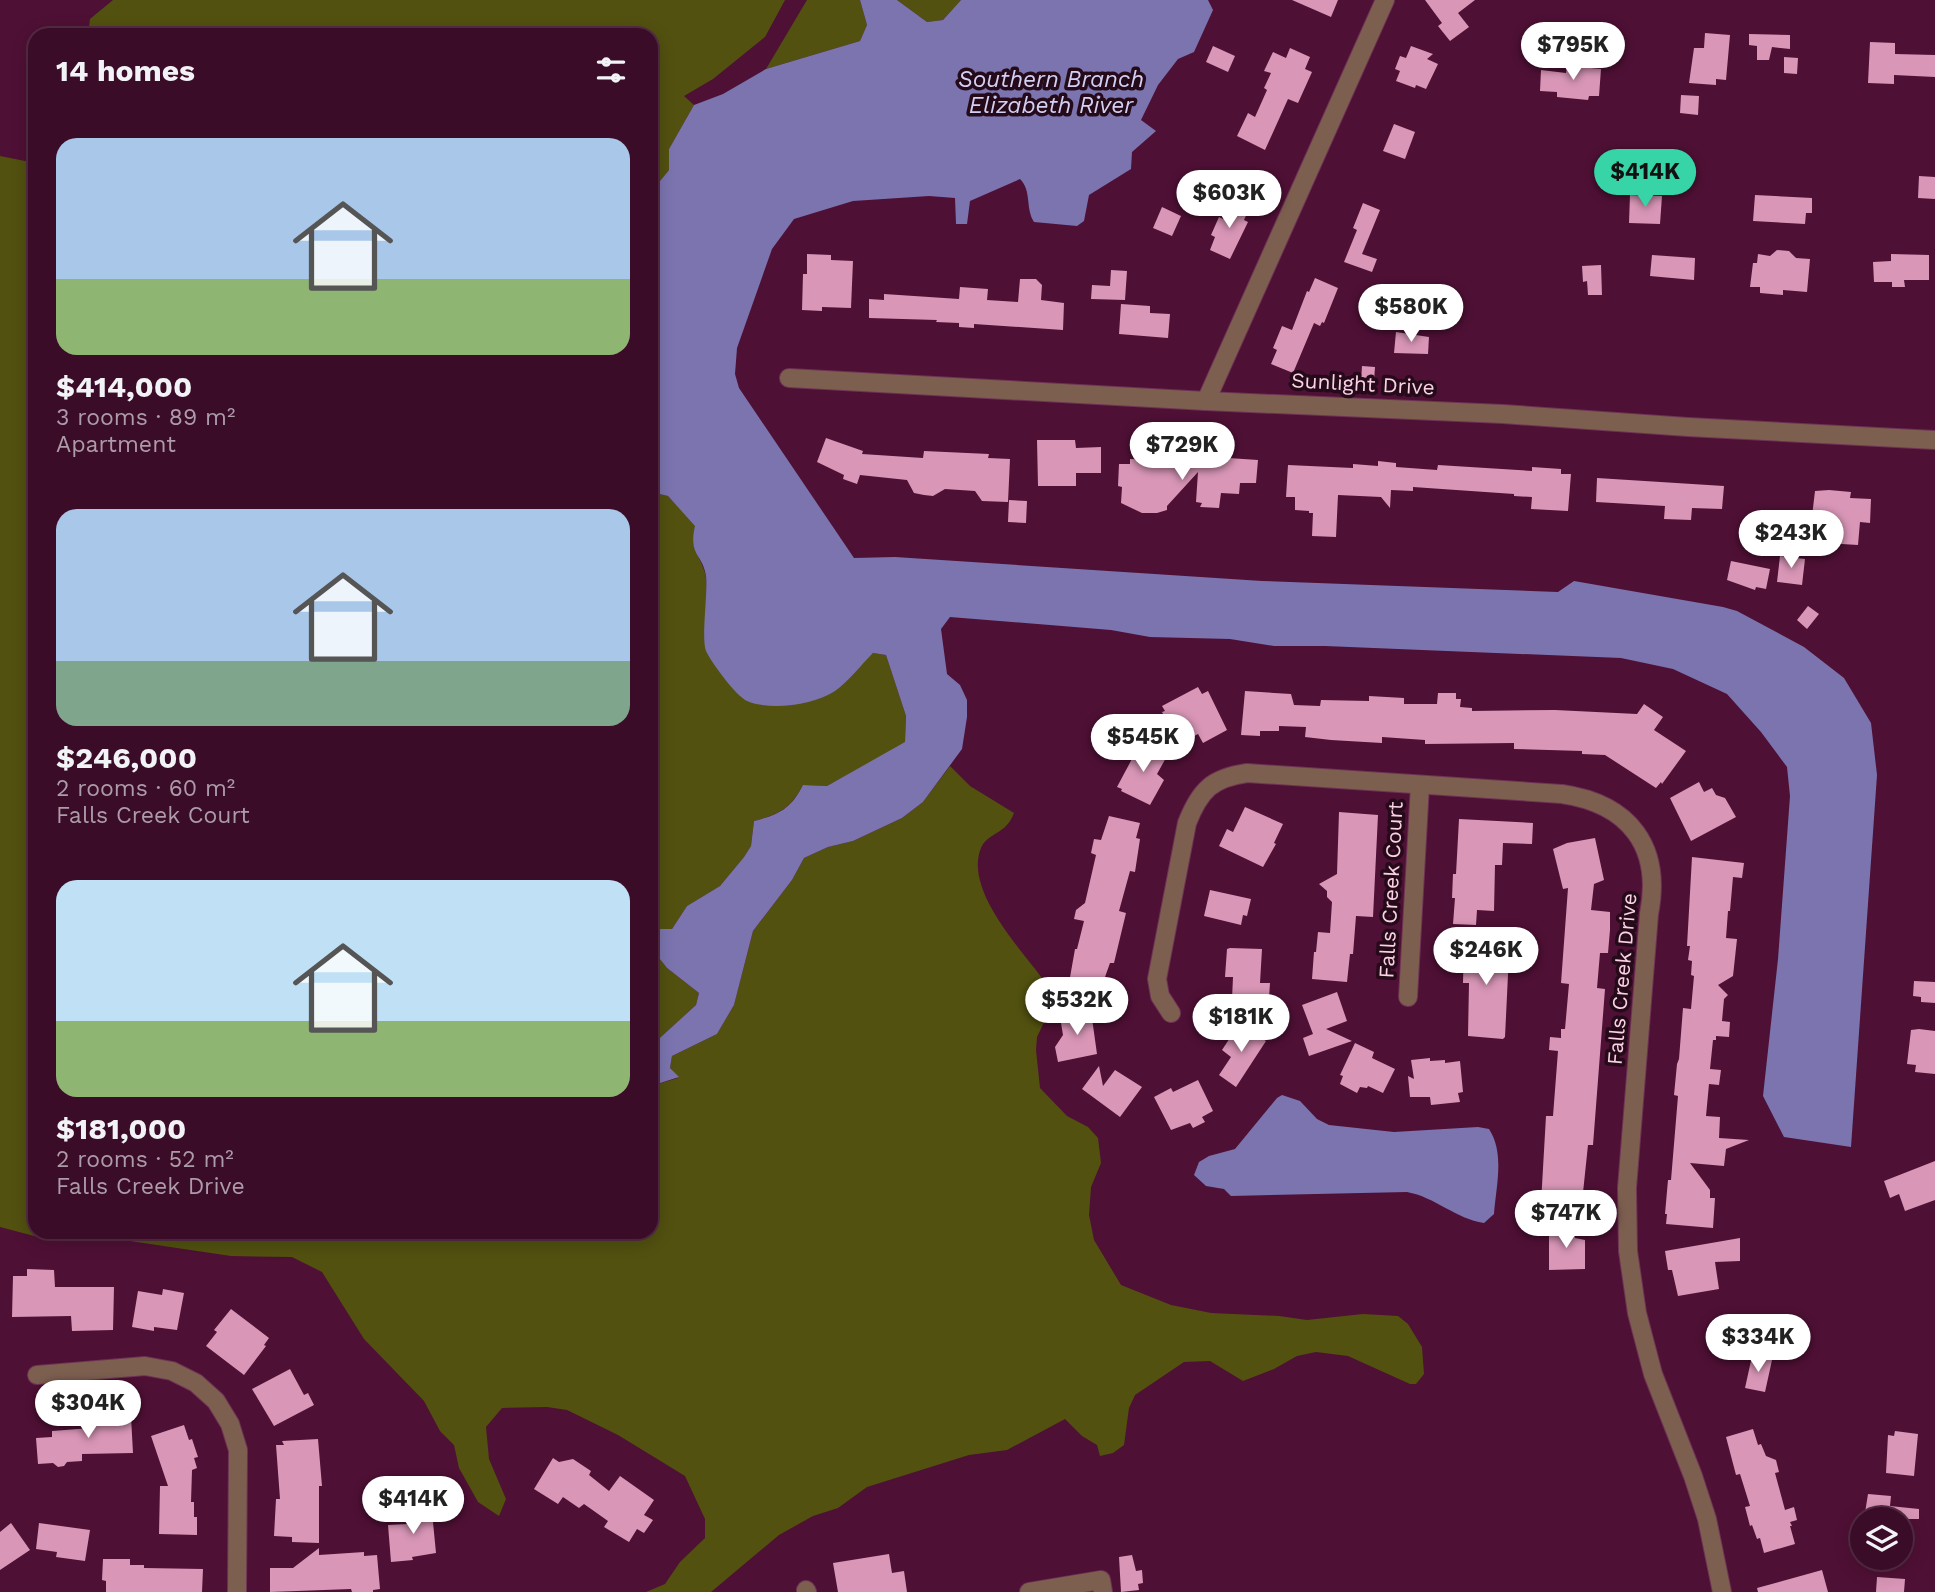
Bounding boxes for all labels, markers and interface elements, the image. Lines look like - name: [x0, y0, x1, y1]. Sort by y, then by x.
- pin: $795K: [1524, 22, 1622, 82]
- text: $795K: [1537, 31, 1609, 58]
- icon: filters: [592, 51, 630, 89]
- text: 14 homes: [56, 53, 195, 88]
- water label: Southern Branch Elizabeth River: [958, 66, 1144, 119]
- pin: $414K: [1596, 150, 1694, 209]
- text: $414K: [1610, 158, 1680, 185]
- pin: $603K: [1180, 170, 1278, 230]
- text: $603K: [1192, 179, 1266, 206]
- icon: home: [280, 183, 406, 309]
- pin: $580K: [1362, 284, 1460, 344]
- text: $580K: [1374, 293, 1448, 320]
- street label: Sunlight Drive: [1291, 367, 1435, 400]
- text: $414,000: [56, 369, 192, 404]
- text: 3 rooms · 89 m²: [56, 404, 235, 431]
- pin: $729K: [1133, 422, 1231, 482]
- text: Apartment: [56, 431, 176, 458]
- text: $729K: [1146, 431, 1218, 458]
- pin: $243K: [1742, 510, 1840, 570]
- text: $243K: [1755, 519, 1827, 546]
- icon: home: [280, 554, 406, 680]
- pin: $545K: [1094, 714, 1192, 774]
- text: $545K: [1107, 723, 1179, 750]
- text: $246,000: [56, 740, 197, 775]
- text: 2 rooms · 60 m²: [56, 775, 235, 802]
- street label: Falls Creek Court: [1373, 801, 1408, 979]
- text: Falls Creek Court: [56, 802, 250, 829]
- street label: Falls Creek Drive: [1602, 892, 1641, 1066]
- icon: home: [280, 925, 406, 1051]
- pin: $246K: [1437, 928, 1535, 987]
- text: $246K: [1449, 936, 1523, 963]
- pin: $532K: [1028, 978, 1126, 1037]
- text: $532K: [1041, 986, 1113, 1013]
- pin: $181K: [1192, 995, 1290, 1054]
- text: $181K: [1209, 1003, 1273, 1030]
- text: $181,000: [56, 1111, 186, 1146]
- text: 2 rooms · 52 m²: [56, 1146, 234, 1173]
- text: Falls Creek Drive: [56, 1173, 245, 1200]
- pin: $747K: [1517, 1190, 1615, 1250]
- text: $747K: [1531, 1199, 1601, 1226]
- pin: $334K: [1709, 1314, 1807, 1374]
- text: $334K: [1722, 1323, 1794, 1350]
- pin: $304K: [39, 1380, 137, 1440]
- text: $304K: [51, 1389, 125, 1416]
- pin: $414K: [364, 1476, 462, 1536]
- text: $414K: [378, 1485, 448, 1512]
- map controls: [1850, 1507, 1913, 1570]
- button: layers: [1850, 1507, 1913, 1570]

